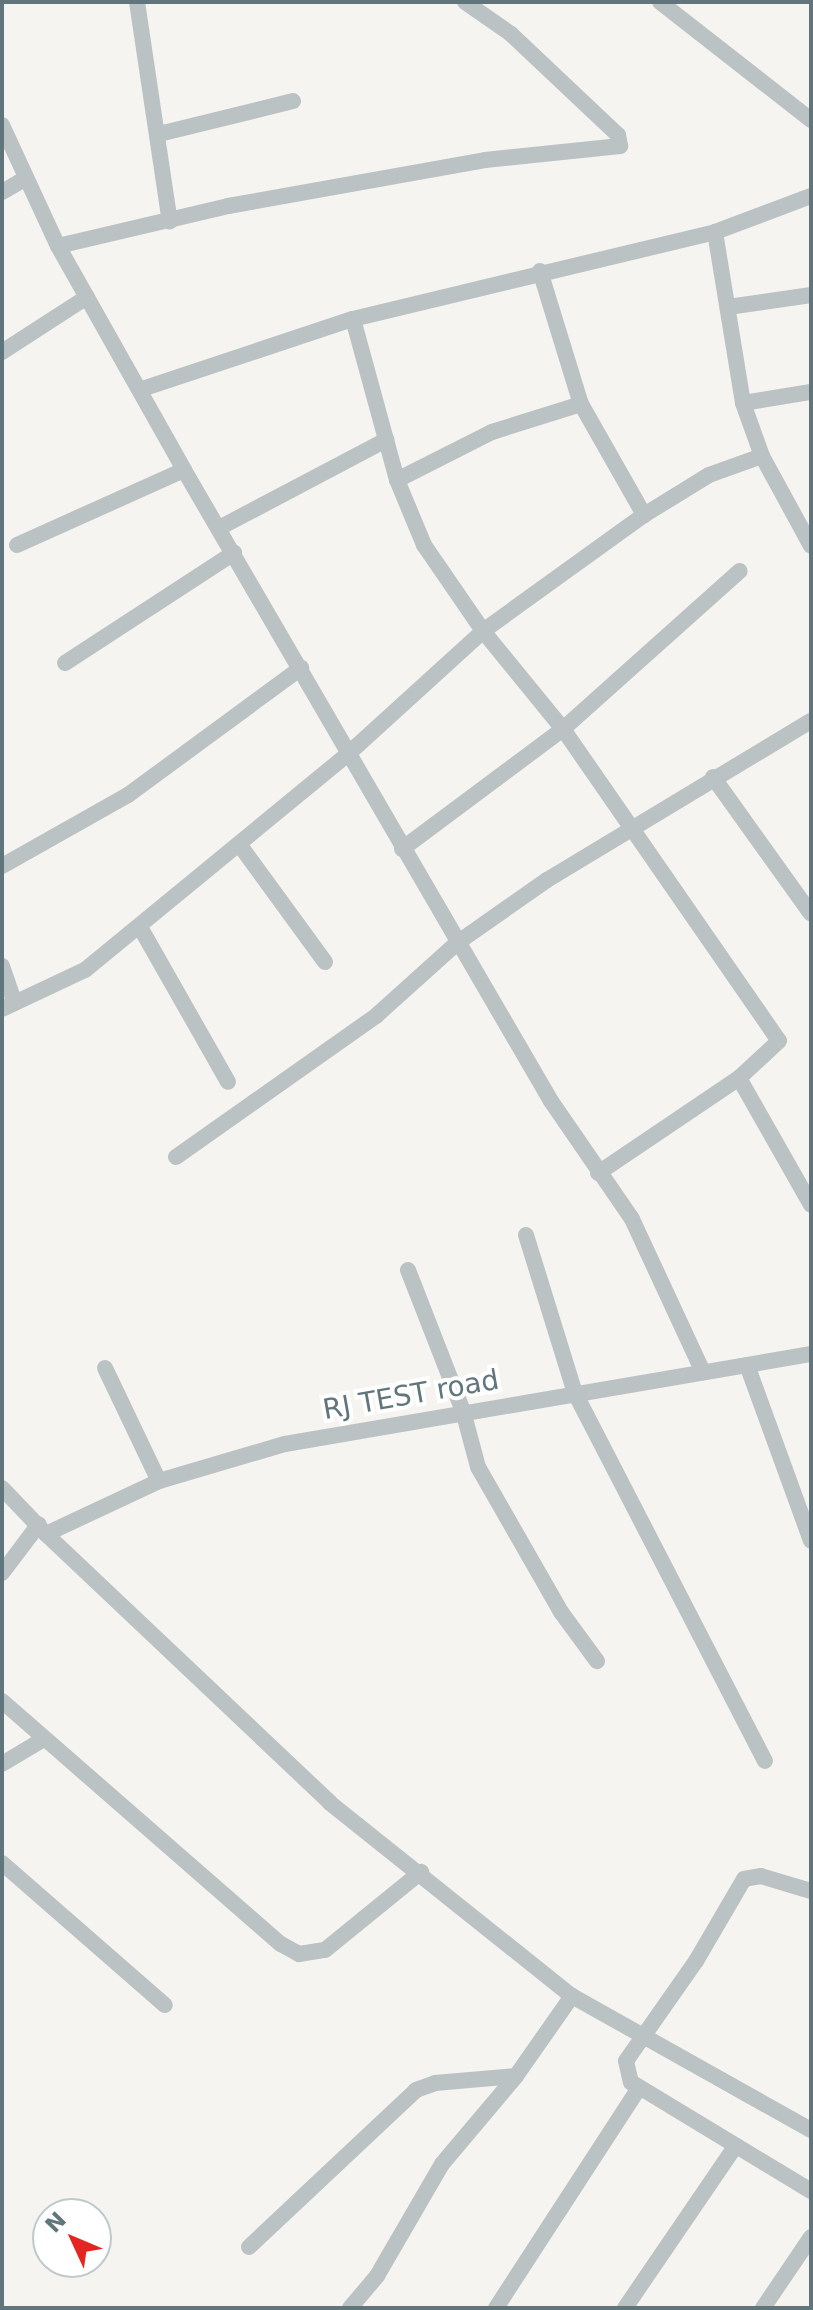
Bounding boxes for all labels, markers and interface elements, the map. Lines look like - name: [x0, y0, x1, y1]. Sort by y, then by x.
- street label: RJ TEST road: [320, 1363, 502, 1427]
- north arrow: [32, 2198, 112, 2278]
- text: N: [40, 2207, 71, 2238]

